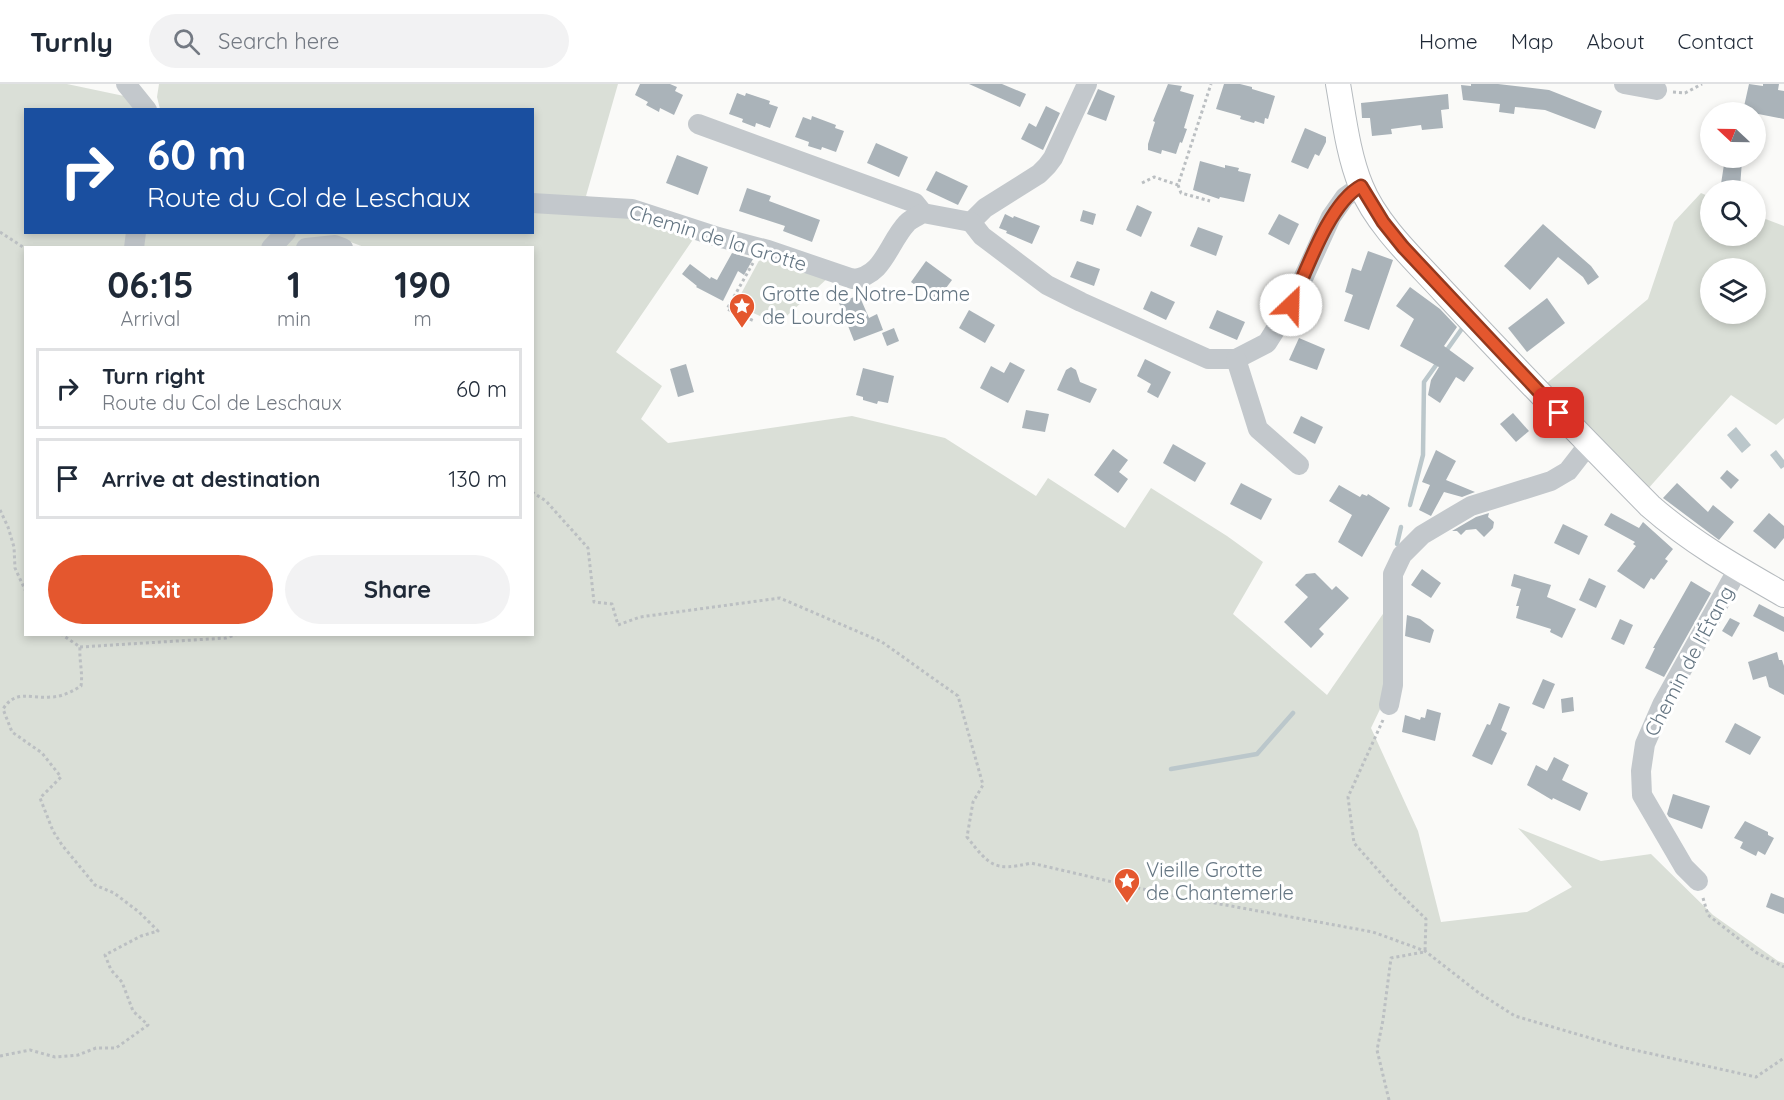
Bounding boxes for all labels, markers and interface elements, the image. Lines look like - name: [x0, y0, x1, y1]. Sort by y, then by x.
- search box: [149, 14, 569, 68]
- text: Turnly: [30, 24, 113, 59]
- icon: search: [170, 25, 203, 58]
- text: Search here: [218, 27, 339, 55]
- text: Home: [1419, 28, 1478, 54]
- text: Map: [1511, 28, 1554, 54]
- text: About: [1587, 28, 1645, 54]
- text: Contact: [1678, 28, 1754, 54]
- north arrow: [1700, 102, 1766, 168]
- map controls: [1700, 102, 1766, 324]
- text: 60 m: [147, 128, 247, 181]
- icon: right: [48, 132, 126, 210]
- text: Route du Col de Leschaux: [147, 180, 470, 214]
- button: search: [1700, 180, 1766, 246]
- street label: Chemin de la Grotte: [626, 199, 810, 276]
- button: layers: [1700, 258, 1766, 324]
- text: 06:15: [107, 262, 194, 307]
- text: 1: [287, 262, 301, 307]
- text: 190: [394, 262, 451, 307]
- position arrow: [1259, 273, 1323, 337]
- place label: Grotte de Notre-Dame de Lourdes: [762, 281, 970, 329]
- place icon: Grotte de Notre-Dame de Lourdes: [727, 291, 757, 329]
- text: Arrival: [121, 306, 180, 331]
- text: min: [277, 306, 311, 331]
- text: m: [413, 306, 432, 331]
- text: Turn right: [102, 362, 206, 390]
- icon: right: [51, 372, 84, 405]
- text: 60 m: [456, 375, 507, 403]
- pin: [1533, 387, 1584, 438]
- text: Route du Col de Leschaux: [102, 390, 342, 415]
- icon: arrive: [1542, 396, 1575, 429]
- icon: arrive: [51, 462, 84, 495]
- text: Arrive at destination: [102, 465, 320, 493]
- text: 130 m: [448, 465, 507, 493]
- button: Exit: [48, 555, 273, 624]
- button: Share: [285, 555, 510, 624]
- street label: Chemin de l'Étang: [1638, 581, 1739, 740]
- place label: Vieille Grotte de Chantemerle: [1146, 857, 1294, 905]
- place icon: Vieille Grotte de Chantemerle: [1112, 866, 1142, 904]

